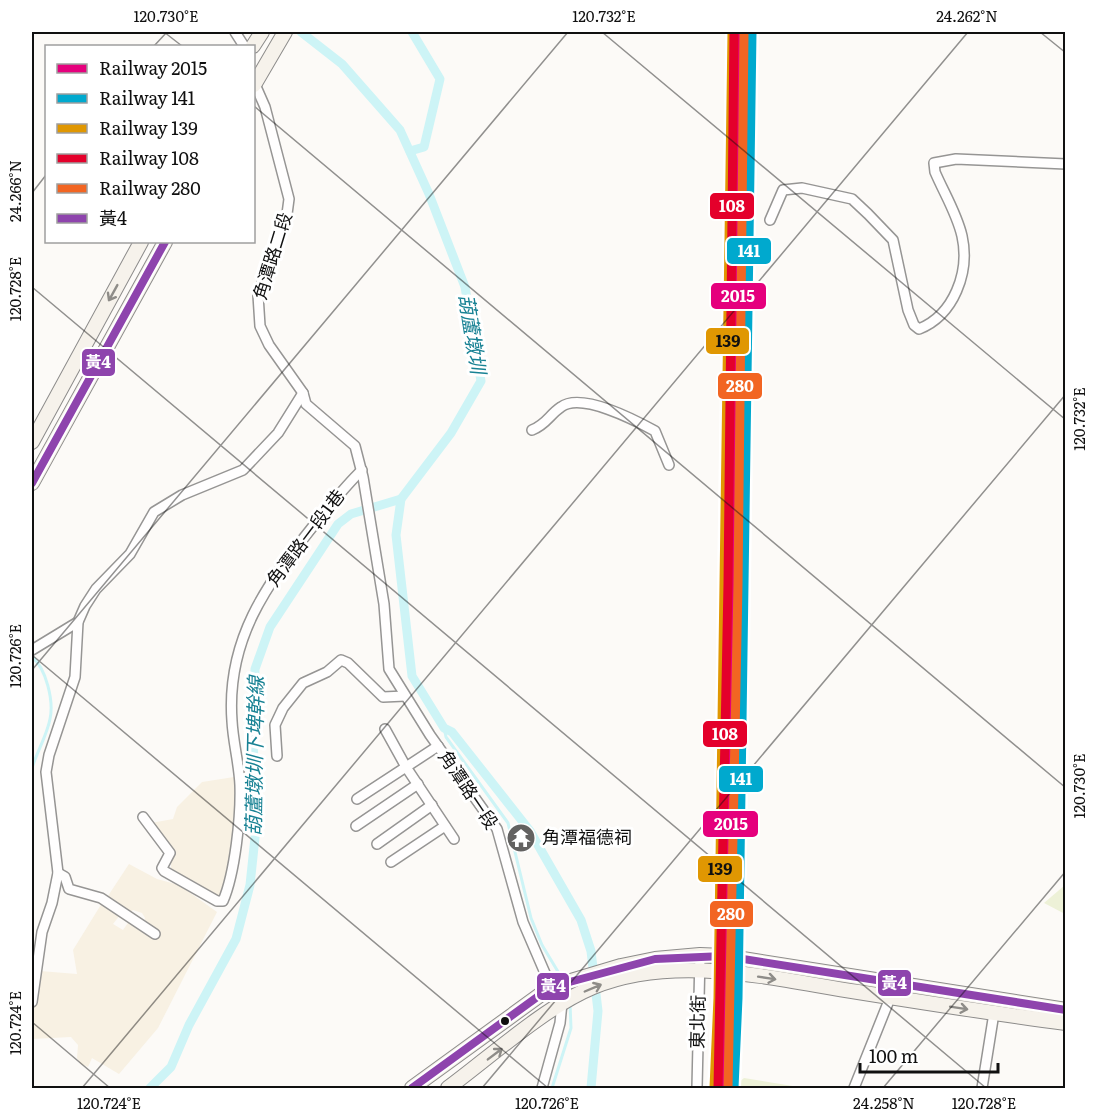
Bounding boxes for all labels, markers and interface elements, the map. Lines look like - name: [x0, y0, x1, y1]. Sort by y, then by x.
- text: 120.730°E: [133, 4, 199, 27]
- text: 120.732°E: [572, 4, 636, 27]
- text: 24.262°N: [936, 4, 998, 27]
- legend: [45, 45, 255, 243]
- text: Railway 2015: [99, 54, 207, 81]
- text: Railway 141: [99, 84, 195, 111]
- text: Railway 139: [99, 114, 198, 141]
- text: Railway 108: [99, 144, 199, 171]
- text: 24.266°N: [3, 160, 26, 222]
- text: Railway 280: [99, 174, 201, 201]
- line badge: 108: [709, 192, 755, 220]
- text: 108: [719, 193, 746, 217]
- text: 黃4: [99, 204, 127, 231]
- street label: 角潭路二段: [245, 209, 298, 303]
- line badge: 141: [726, 237, 772, 265]
- text: 141: [738, 238, 761, 262]
- text: 120.728°E: [3, 257, 26, 321]
- line badge: 2015: [710, 282, 767, 310]
- text: 2015: [721, 283, 755, 307]
- one-way arrow: [107, 284, 119, 301]
- water label: 葫蘆墩圳: [453, 292, 496, 379]
- line badge: 139: [705, 327, 750, 355]
- text: 139: [716, 328, 740, 352]
- line badge: 黃4: [81, 348, 116, 377]
- text: 黃4: [85, 349, 111, 373]
- line badge: 280: [717, 372, 763, 400]
- text: 280: [726, 373, 754, 397]
- text: 120.732°E: [1067, 387, 1090, 451]
- street label: 角潭路一段1巷: [259, 483, 350, 591]
- text: 120.726°E: [3, 624, 26, 688]
- water label: 葫蘆墩圳下埤幹線: [237, 674, 269, 836]
- line badge: 108: [702, 720, 748, 748]
- text: 108: [712, 721, 739, 745]
- street label: 角潭路一段: [433, 744, 506, 834]
- text: 120.730°E: [1067, 753, 1090, 819]
- line badge: 141: [718, 765, 764, 793]
- text: 141: [730, 766, 753, 790]
- line badge: 2015: [702, 810, 759, 838]
- text: 2015: [714, 811, 748, 835]
- temple icon: 角潭福德祠: [505, 822, 537, 854]
- place label: 角潭福德祠: [542, 823, 632, 850]
- line badge: 139: [697, 855, 743, 883]
- text: 139: [708, 856, 732, 880]
- line badge: 280: [709, 900, 754, 928]
- text: 280: [717, 901, 745, 925]
- line badge: 黃4: [877, 969, 912, 997]
- text: 黃4: [881, 970, 907, 994]
- line badge: 黃4: [536, 972, 570, 1001]
- text: 黃4: [540, 973, 566, 997]
- one-way arrow: [756, 973, 776, 984]
- one-way arrow: [583, 982, 601, 993]
- text: 120.724°E: [3, 991, 26, 1055]
- street label: 東北街: [683, 995, 710, 1049]
- one-way arrow: [949, 1003, 969, 1014]
- unlabelled marker: [499, 1015, 511, 1027]
- scale bar: [860, 1036, 998, 1074]
- text: 100 m: [869, 1042, 918, 1069]
- one-way arrow: [486, 1047, 502, 1060]
- text: 120.724°E: [77, 1091, 141, 1114]
- text: 120.726°E: [515, 1091, 579, 1114]
- text: 24.258°N: [853, 1091, 915, 1114]
- text: 120.728°E: [952, 1091, 1016, 1114]

